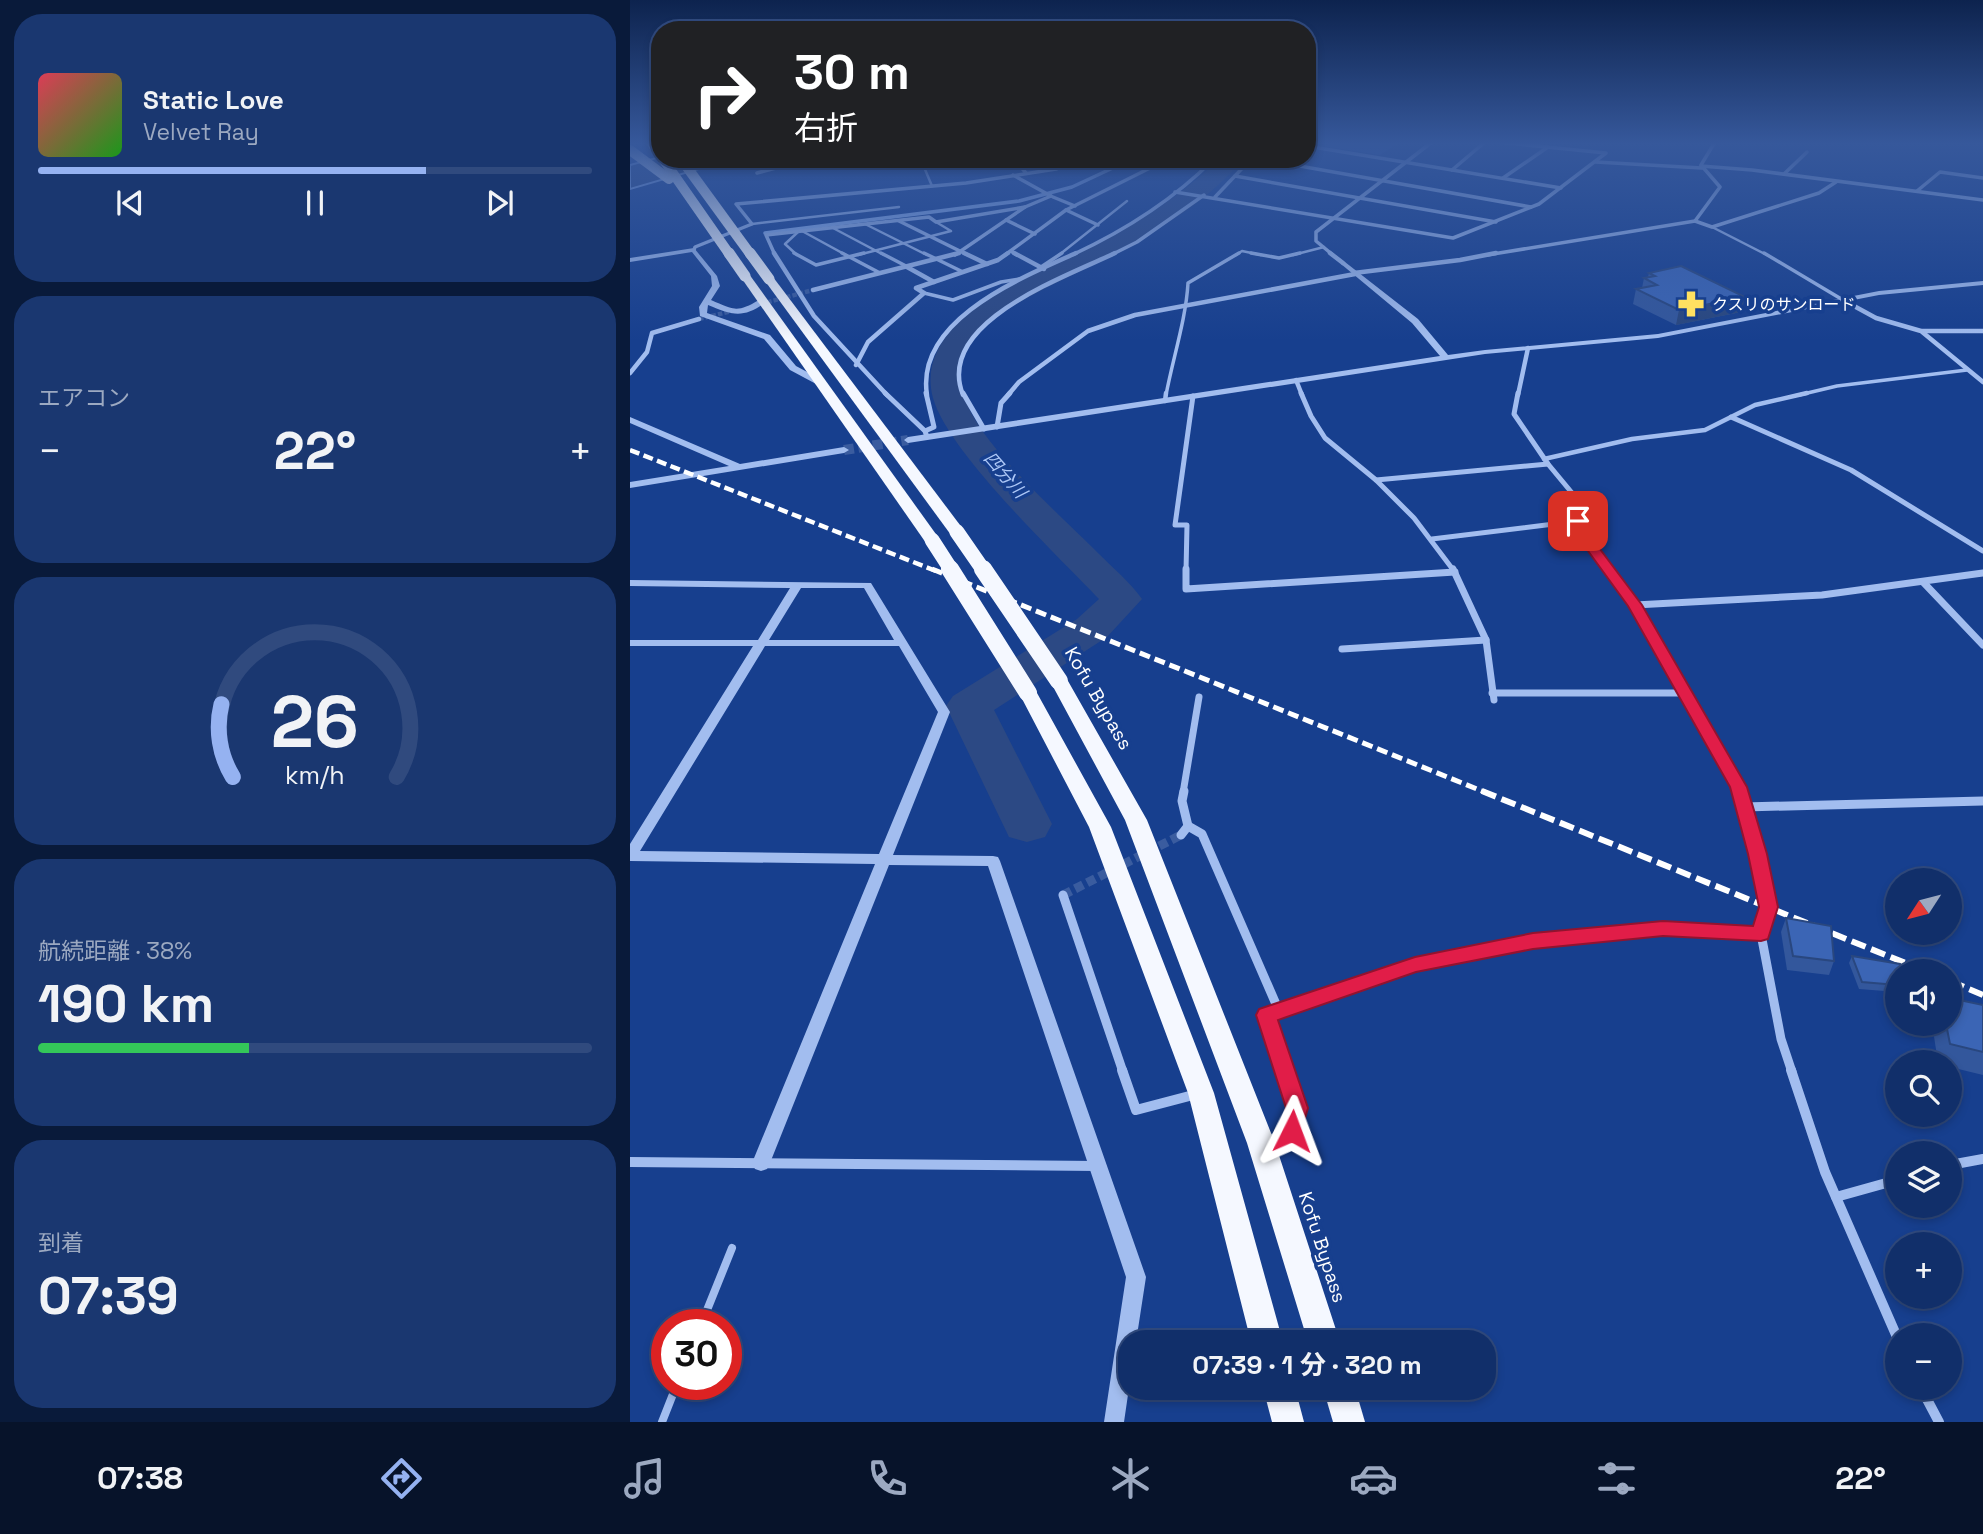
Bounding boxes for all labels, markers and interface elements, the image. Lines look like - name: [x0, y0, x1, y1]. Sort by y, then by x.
- text: 30 m: [794, 41, 910, 103]
- icon: right: [679, 49, 770, 140]
- text: Static Love: [143, 83, 284, 117]
- text: 右折: [794, 108, 858, 148]
- text: Velvet Ray: [143, 117, 259, 147]
- icon: previous: [111, 184, 149, 222]
- icon: pause: [296, 184, 334, 222]
- icon: next: [481, 184, 519, 222]
- pharmacy icon: クスリのサンロード: [1676, 289, 1706, 319]
- place label: クスリのサンロード: [1712, 294, 1856, 315]
- text: エアコン: [38, 383, 130, 413]
- text: 22°: [274, 418, 356, 484]
- text: −: [38, 427, 62, 475]
- text: +: [568, 427, 592, 475]
- water label: 四分川: [979, 447, 1033, 504]
- pin: [1548, 491, 1608, 551]
- icon: arrive: [1559, 502, 1597, 540]
- street label: Kofu Bypass: [1059, 642, 1138, 754]
- text: 26: [271, 675, 359, 768]
- text: km/h: [285, 759, 345, 791]
- north arrow: [1885, 868, 1962, 945]
- map controls: [1885, 868, 1962, 1400]
- text: 航続距離 · 38%: [38, 936, 192, 966]
- button: sound: [1885, 959, 1962, 1036]
- text: 190 km: [38, 971, 214, 1037]
- button: search: [1885, 1050, 1962, 1127]
- position arrow: [1255, 1094, 1329, 1168]
- button: layers: [1885, 1141, 1962, 1218]
- street label: Kofu Bypass: [1293, 1189, 1352, 1306]
- text: 到着: [38, 1228, 84, 1258]
- button: +: [1885, 1232, 1962, 1309]
- text: 07:39: [38, 1263, 179, 1329]
- speed limit sign: 30: [651, 1309, 742, 1400]
- button: −: [1885, 1323, 1962, 1400]
- text: 07:39 · 1 分 · 320 m: [1192, 1348, 1422, 1382]
- icon: directions: [377, 1454, 426, 1503]
- icon: music: [620, 1454, 669, 1503]
- icon: phone: [863, 1454, 912, 1503]
- icon: climate: [1106, 1454, 1155, 1503]
- icon: car: [1349, 1454, 1398, 1503]
- icon: filters: [1592, 1454, 1641, 1503]
- text: 07:38: [97, 1458, 183, 1498]
- text: 22°: [1835, 1458, 1886, 1498]

